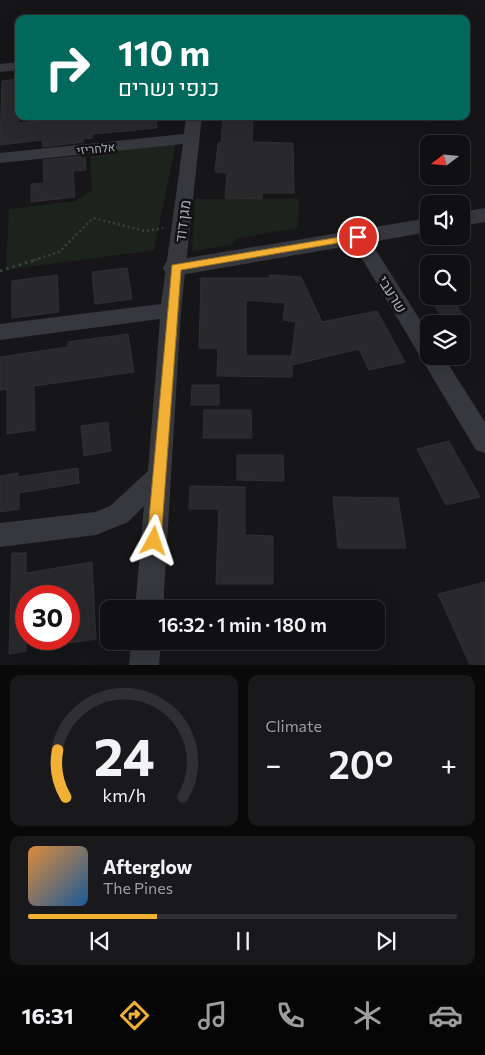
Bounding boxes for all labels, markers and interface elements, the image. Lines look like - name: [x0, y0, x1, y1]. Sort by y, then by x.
- text: 110 m: [118, 30, 210, 73]
- icon: right: [35, 35, 100, 100]
- text: כנפי נשרים: [118, 74, 219, 101]
- north arrow: [420, 135, 470, 185]
- map controls: [420, 135, 470, 365]
- street label: אלחריזי: [76, 139, 116, 157]
- button: sound: [420, 195, 470, 245]
- street label: מגן דוד: [170, 199, 194, 243]
- pin: [337, 216, 379, 258]
- icon: arrive: [344, 223, 372, 251]
- button: search: [420, 255, 470, 305]
- street label: שרעבי: [375, 272, 411, 316]
- button: layers: [420, 315, 470, 365]
- position arrow: [127, 514, 179, 566]
- speed limit sign: 30: [15, 585, 80, 650]
- text: 16:32 · 1 min · 180 m: [158, 613, 327, 636]
- text: Climate: [266, 716, 322, 735]
- text: 24: [93, 723, 154, 787]
- text: 20°: [329, 740, 393, 787]
- text: −: [266, 747, 281, 781]
- text: +: [441, 747, 457, 781]
- text: km/h: [102, 784, 145, 806]
- text: Afterglow: [103, 855, 192, 878]
- text: The Pines: [103, 878, 173, 897]
- icon: previous: [86, 927, 114, 955]
- icon: pause: [229, 927, 257, 955]
- icon: next: [372, 927, 400, 955]
- icon: directions: [117, 998, 152, 1033]
- icon: music: [195, 998, 230, 1033]
- icon: phone: [273, 998, 308, 1033]
- icon: climate: [350, 998, 385, 1033]
- icon: car: [428, 998, 463, 1033]
- text: 16:31: [21, 1002, 74, 1029]

